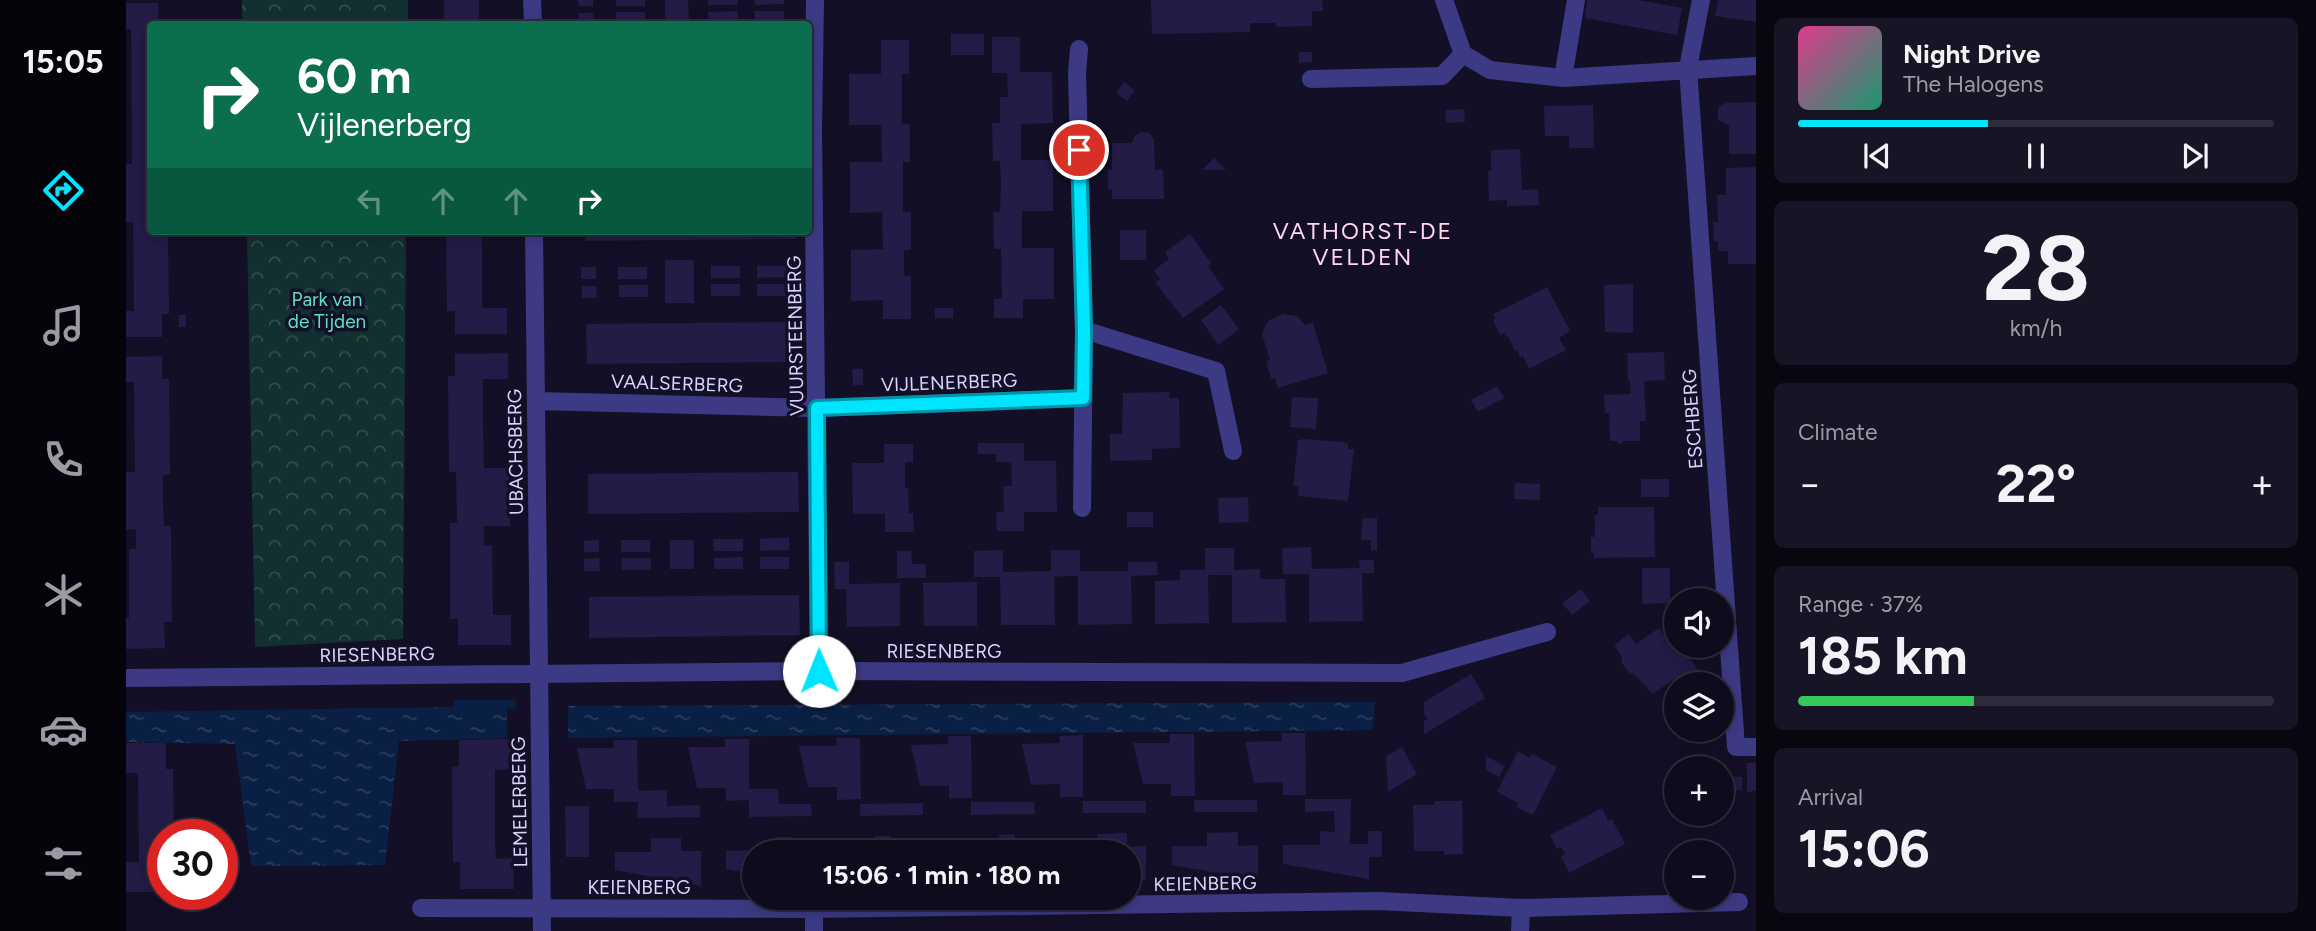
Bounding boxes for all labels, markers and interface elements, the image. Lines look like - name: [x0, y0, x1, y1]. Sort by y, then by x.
- text: Night Drive: [1903, 38, 2040, 70]
- text: 15:05: [22, 43, 104, 81]
- text: 60 m: [297, 46, 412, 105]
- icon: right: [182, 49, 273, 140]
- text: The Halogens: [1903, 70, 2044, 98]
- text: Vijlenerberg: [297, 106, 472, 144]
- pin: [1049, 120, 1109, 180]
- icon: arrive: [1060, 131, 1098, 169]
- icon: previous: [1858, 137, 1896, 175]
- icon: pause: [2017, 137, 2055, 175]
- icon: next: [2176, 137, 2214, 175]
- icon: directions: [39, 166, 88, 215]
- icon: left: [351, 182, 389, 220]
- icon: ahead: [424, 182, 462, 220]
- icon: ahead: [497, 182, 535, 220]
- icon: right: [570, 182, 608, 220]
- text: 28: [1982, 214, 2090, 323]
- district label: VATHORST-DE VELDEN: [1273, 217, 1453, 271]
- street label: VUURSTEENBERG: [783, 256, 808, 416]
- park label: Park van de Tijden: [288, 288, 366, 333]
- icon: music: [39, 301, 88, 350]
- text: km/h: [2010, 314, 2062, 342]
- street label: ESCHBERG: [1678, 368, 1707, 470]
- street label: VIJLENERBERG: [881, 369, 1018, 396]
- street label: VAALSERBERG: [611, 370, 743, 397]
- street label: UBACHSBERG: [503, 389, 528, 515]
- text: Climate: [1798, 418, 1877, 446]
- icon: phone: [39, 435, 88, 484]
- text: 22°: [1996, 453, 2076, 515]
- text: −: [1798, 461, 1822, 507]
- text: +: [2250, 461, 2274, 507]
- icon: climate: [39, 570, 88, 619]
- map controls: [1664, 588, 1734, 910]
- button: sound: [1664, 588, 1734, 658]
- text: Range · 37%: [1798, 590, 1923, 618]
- text: 185 km: [1798, 625, 1968, 687]
- position arrow: [782, 634, 856, 708]
- street label: RIESENBERG: [886, 640, 1002, 663]
- street label: RIESENBERG: [319, 642, 435, 667]
- button: layers: [1664, 672, 1734, 742]
- icon: car: [39, 705, 88, 754]
- street label: LEMELERBERG: [507, 736, 532, 868]
- button: +: [1664, 756, 1734, 826]
- text: Arrival: [1798, 783, 1863, 811]
- text: 15:06: [1798, 818, 1930, 880]
- speed limit sign: 30: [147, 819, 238, 910]
- icon: filters: [39, 839, 88, 888]
- button: −: [1664, 840, 1734, 910]
- text: 15:06 · 1 min · 180 m: [822, 859, 1061, 891]
- street label: KEIENBERG: [1153, 871, 1257, 896]
- street label: KEIENBERG: [587, 876, 691, 899]

